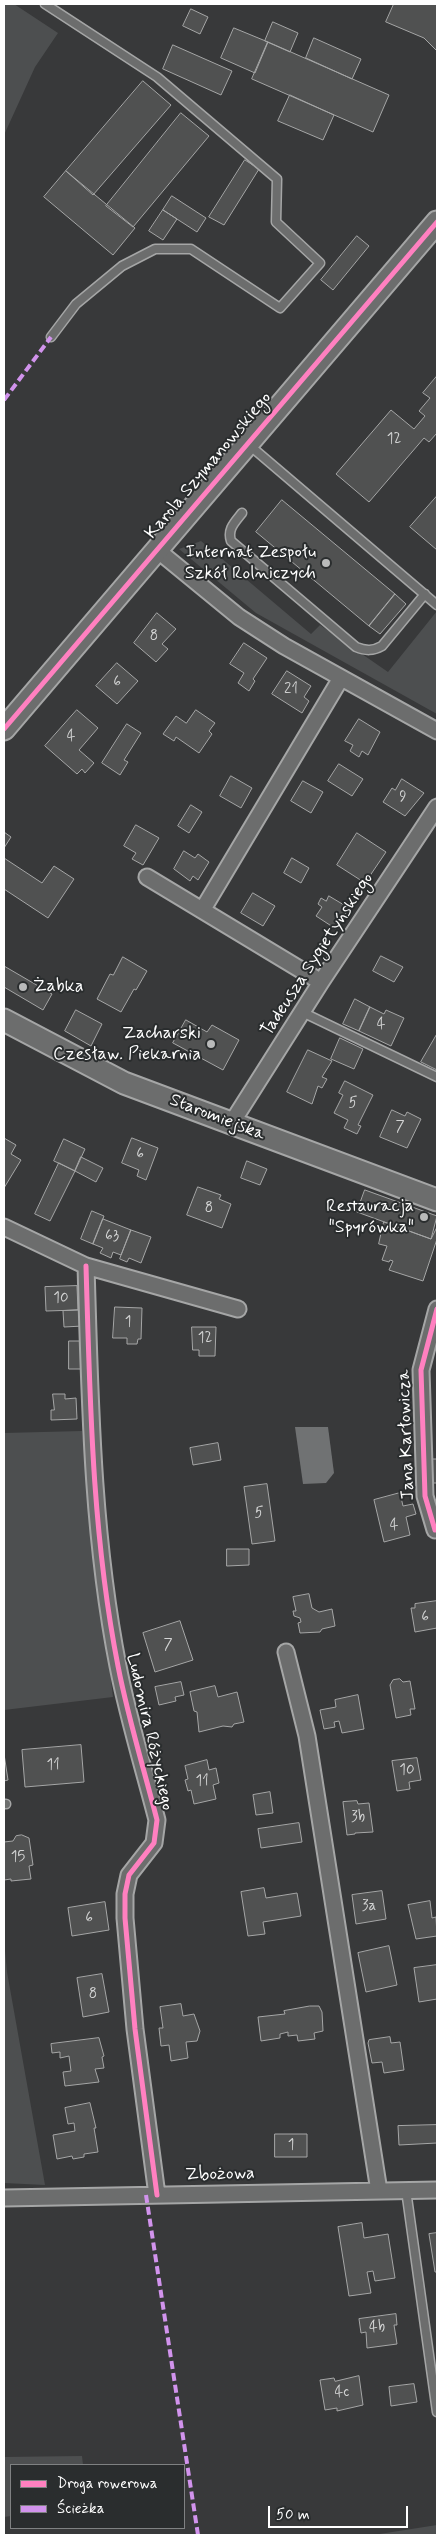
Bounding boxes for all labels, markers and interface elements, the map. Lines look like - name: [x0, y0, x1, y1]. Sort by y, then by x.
- street label: Karola Szymanowskiego: [141, 388, 277, 544]
- house number: 12: [387, 431, 401, 449]
- place label: Internat Zespołu Szkół Rolniczych: [185, 542, 316, 584]
- marker: Internat Zespołu Szkół Rolniczych: [320, 557, 332, 569]
- house number: 8: [150, 628, 158, 646]
- house number: 6: [113, 674, 121, 692]
- house number: 21: [284, 681, 298, 699]
- house number: 4: [67, 728, 75, 746]
- house number: 9: [399, 789, 407, 807]
- street label: Tadeusza Sygietyńskiego: [257, 869, 379, 1041]
- place label: Żabka: [33, 976, 84, 998]
- marker: Żabka: [17, 981, 29, 993]
- house number: 4: [377, 1016, 385, 1034]
- place label: Zacharski Czesław. Piekarnia: [53, 1023, 201, 1066]
- marker: Zacharski Czesław. Piekarnia: [205, 1038, 217, 1050]
- street label: Staromiejska: [166, 1090, 268, 1146]
- house number: 5: [349, 1095, 357, 1113]
- house number: 7: [395, 1119, 405, 1137]
- house number: 6: [136, 1146, 144, 1164]
- place label: Restauracja "Spyrówka": [326, 1196, 414, 1238]
- house number: 8: [205, 1200, 213, 1218]
- marker: Restauracja "Spyrówka": [418, 1211, 430, 1223]
- house number: 63: [105, 1228, 119, 1246]
- house number: 10: [53, 1290, 69, 1308]
- house number: 1: [125, 1314, 131, 1332]
- house number: 12: [198, 1330, 212, 1348]
- street label: Jana Karłowicza: [394, 1369, 420, 1501]
- house number: 5: [255, 1505, 263, 1523]
- house number: 4: [390, 1517, 398, 1535]
- house number: 6: [421, 1609, 429, 1627]
- house number: 7: [163, 1637, 173, 1655]
- street label: Ludomira Różyckiego: [120, 1651, 178, 1813]
- house number: 11: [46, 1757, 60, 1775]
- house number: 10: [399, 1762, 415, 1780]
- house number: 11: [195, 1773, 209, 1791]
- house number: 3b: [351, 1809, 365, 1827]
- house number: 15: [11, 1849, 25, 1867]
- house number: 3a: [362, 1898, 376, 1916]
- house number: 6: [85, 1910, 93, 1928]
- house number: 8: [89, 1986, 97, 2004]
- house number: 1: [288, 2137, 294, 2155]
- street label: Zbożowa: [185, 2164, 255, 2186]
- house number: 4b: [369, 2319, 385, 2337]
- house number: 4c: [335, 2384, 349, 2402]
- legend: [10, 2464, 185, 2529]
- text: Droga rowerowa: [57, 2474, 157, 2494]
- scale bar: [271, 2496, 411, 2528]
- text: Ścieżka: [57, 2499, 104, 2519]
- text: 50 m: [276, 2505, 310, 2525]

